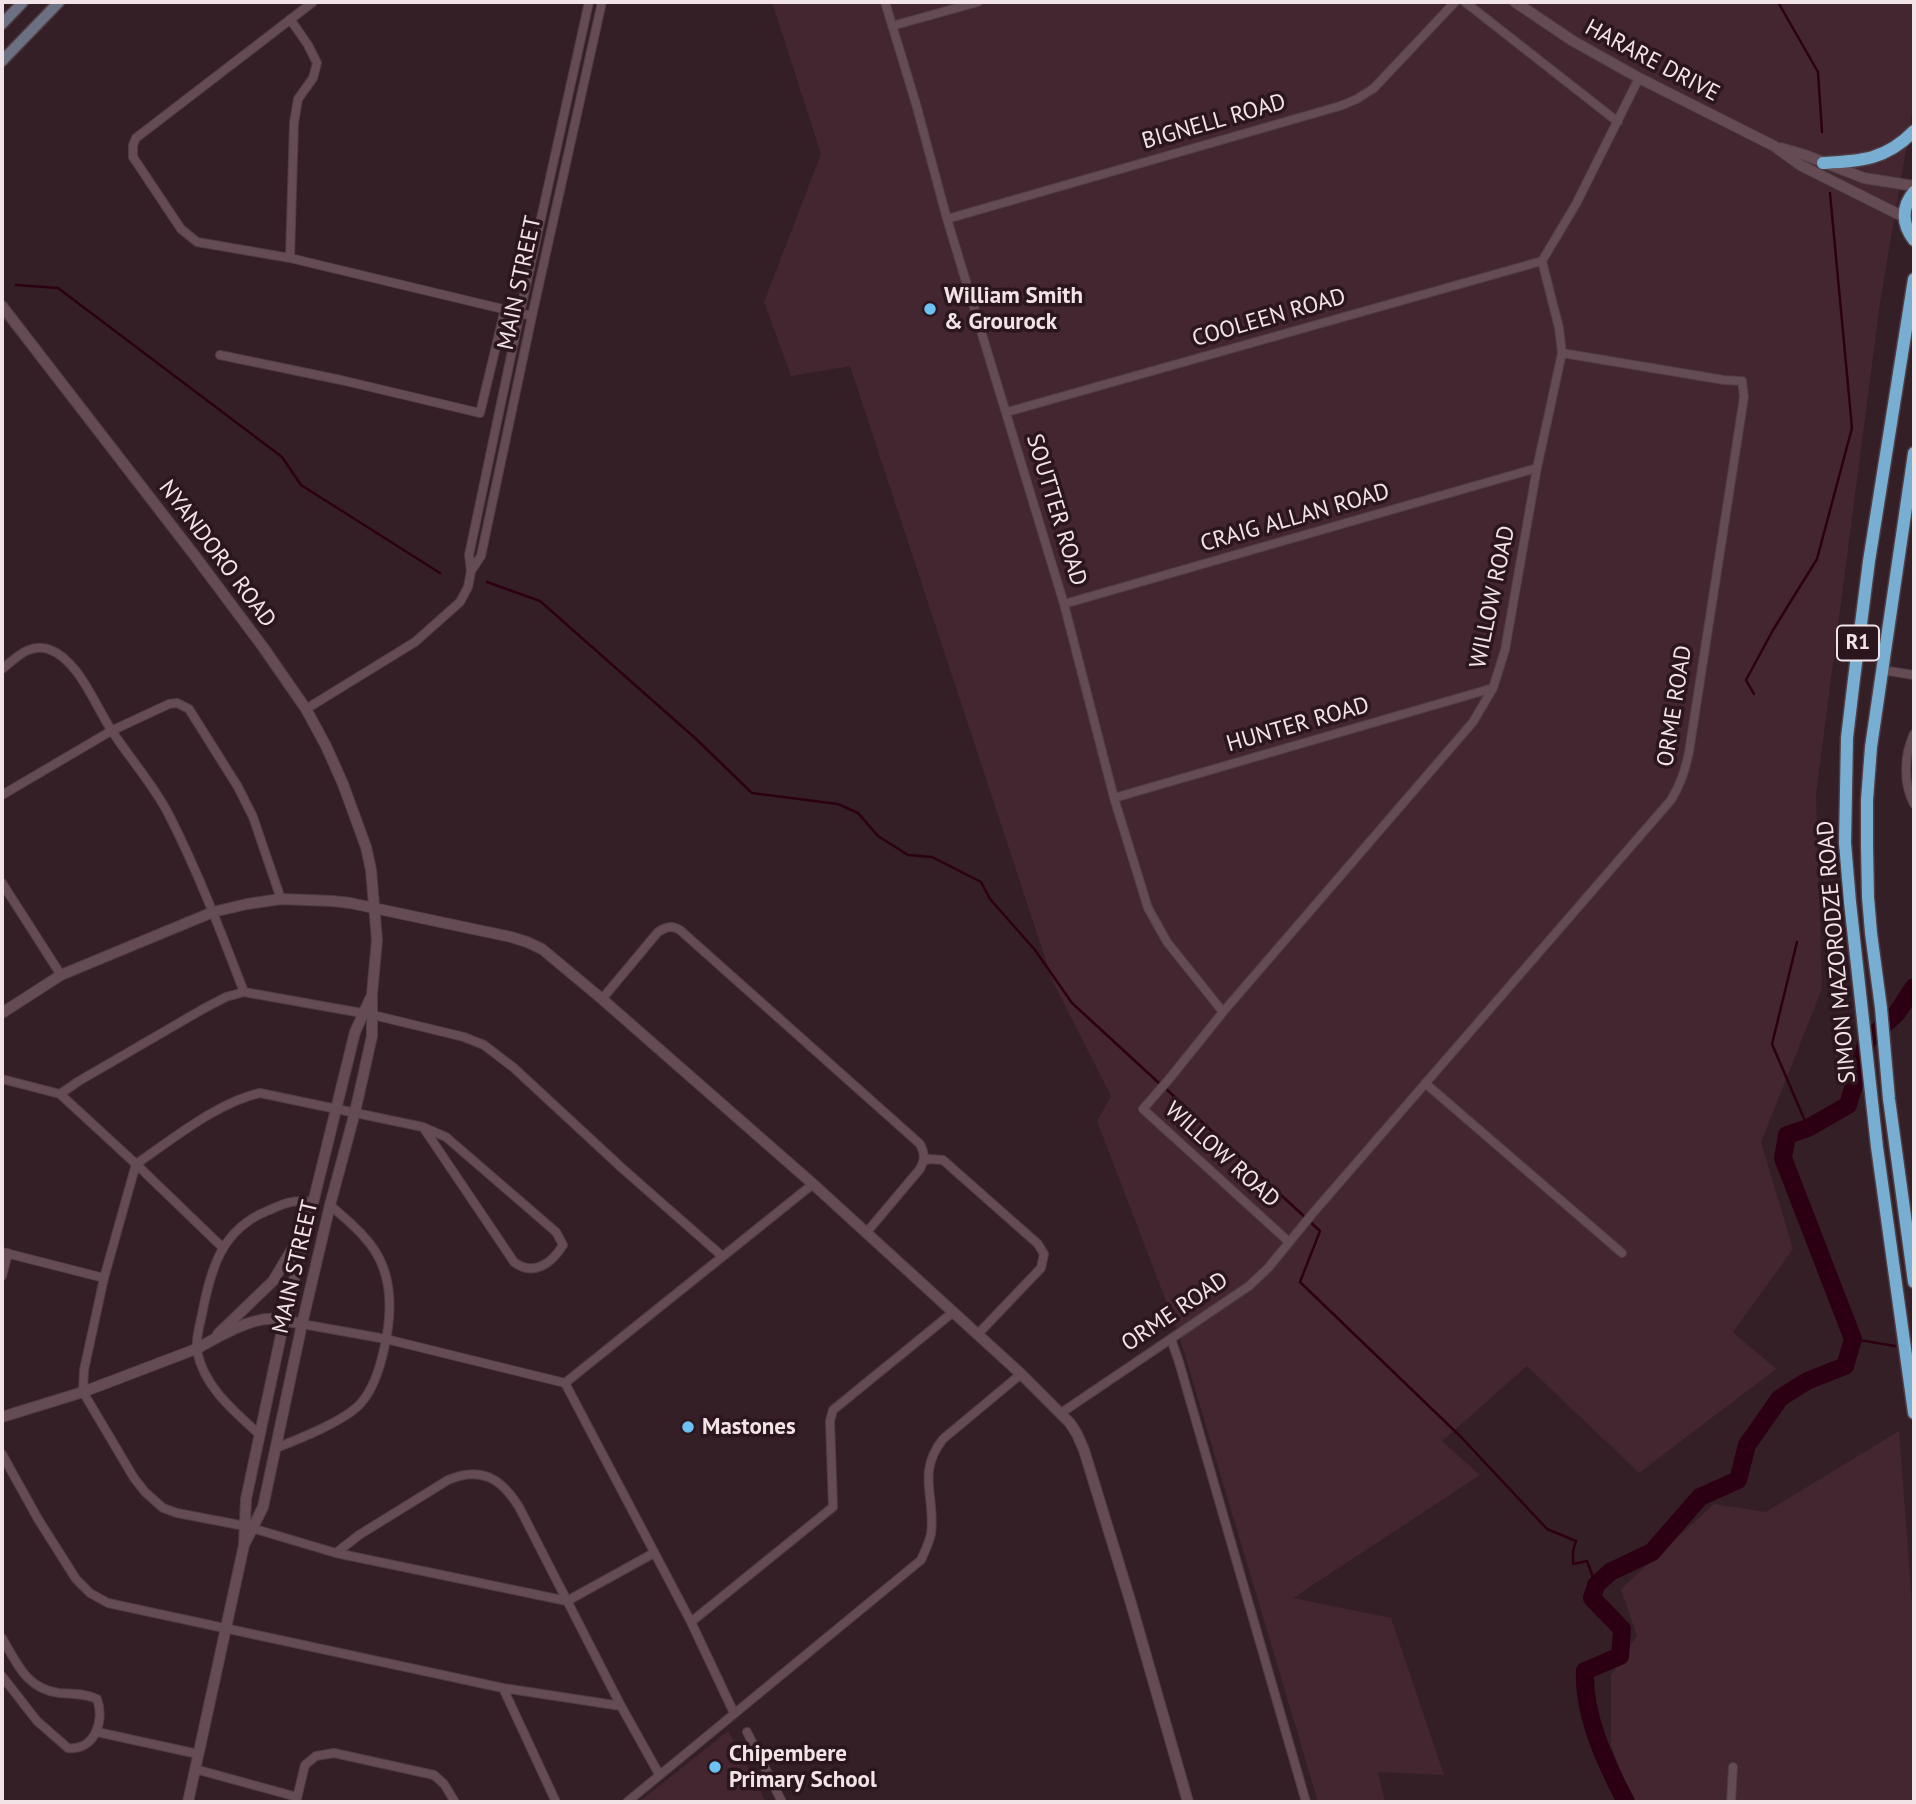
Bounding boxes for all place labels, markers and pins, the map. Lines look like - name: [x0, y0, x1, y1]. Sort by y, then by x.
- place label: William Smith & Grourock: [944, 282, 1083, 336]
- marker: William Smith & Grourock: [922, 301, 938, 317]
- place label: Mastones: [702, 1413, 796, 1441]
- marker: Mastones: [680, 1419, 696, 1435]
- place label: Chipembere Primary School: [729, 1740, 877, 1794]
- marker: Chipembere Primary School: [707, 1759, 723, 1775]

